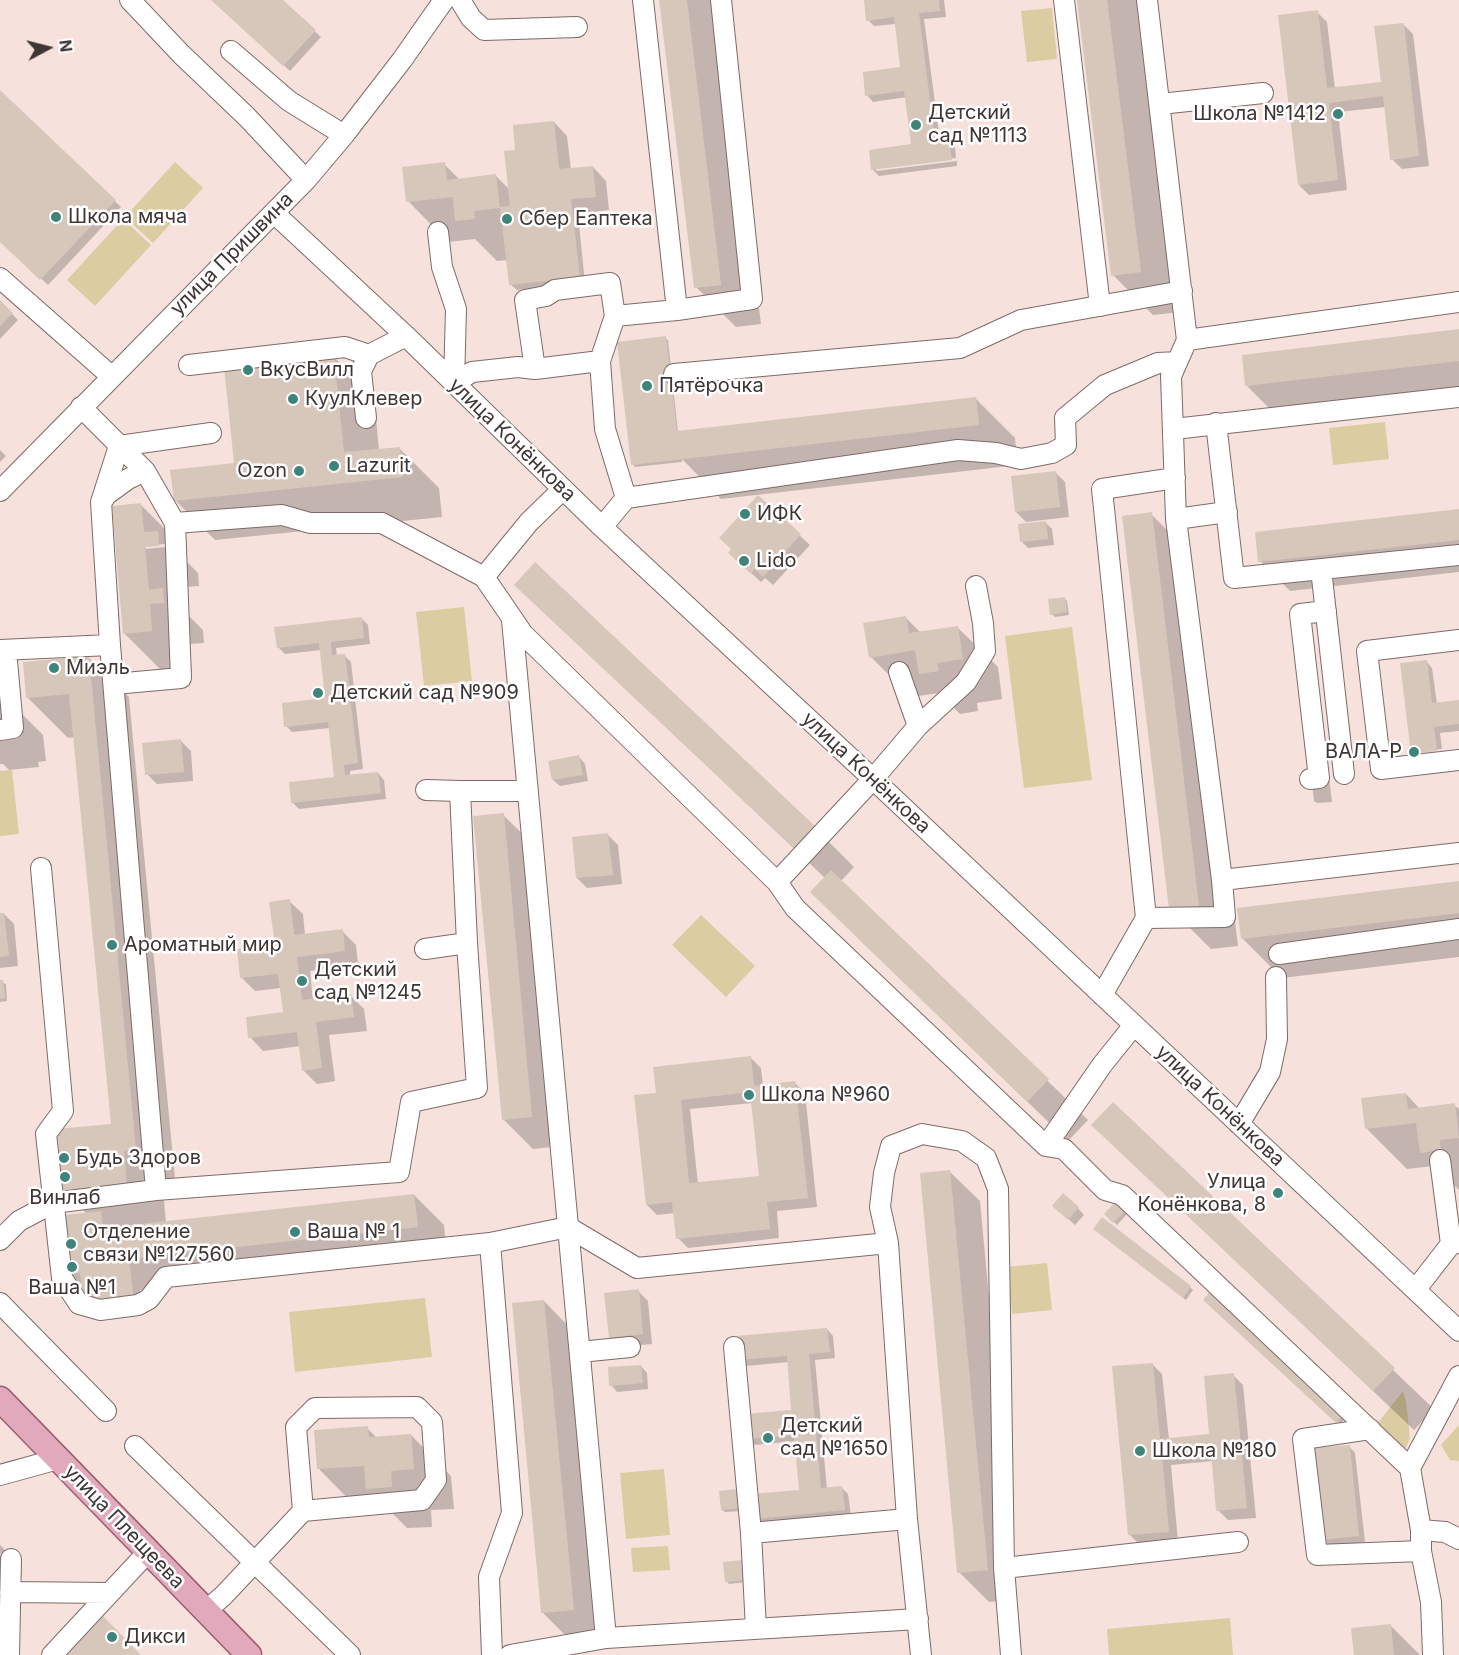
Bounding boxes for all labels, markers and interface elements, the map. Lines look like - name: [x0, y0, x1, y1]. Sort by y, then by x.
- north arrow: [18, 18, 78, 78]
- text: N: [55, 39, 77, 53]
- place label: Детский сад №1113: [928, 101, 1028, 148]
- place label: Школа №1412: [1193, 102, 1326, 126]
- marker: Школа №1412: [1331, 107, 1345, 121]
- marker: Детский сад №1113: [909, 118, 923, 132]
- street label: улица Пришвина: [166, 188, 298, 320]
- place label: Школа мяча: [68, 205, 187, 229]
- place label: Сбер Еаптека: [519, 207, 653, 231]
- marker: Школа мяча: [49, 210, 63, 224]
- marker: Сбер Еаптека: [500, 212, 514, 226]
- place label: ВкусВилл: [260, 358, 354, 382]
- marker: ВкусВилл: [241, 363, 255, 377]
- street label: улица Конёнкова: [443, 373, 581, 507]
- place label: Пятёрочка: [659, 374, 764, 398]
- marker: Пятёрочка: [640, 379, 654, 393]
- place label: КуулКлевер: [305, 387, 423, 411]
- marker: КуулКлевер: [286, 392, 300, 406]
- place label: Lazurit: [346, 454, 411, 478]
- place label: Ozon: [237, 459, 287, 483]
- marker: Lazurit: [327, 459, 341, 473]
- marker: Ozon: [292, 464, 306, 478]
- place label: ИФК: [757, 502, 802, 526]
- marker: ИФК: [738, 507, 752, 521]
- place label: Lido: [756, 549, 796, 573]
- marker: Lido: [737, 554, 751, 568]
- place label: Миэль: [66, 656, 130, 680]
- marker: Миэль: [47, 661, 61, 675]
- place label: Детский сад №909: [330, 681, 519, 705]
- marker: Детский сад №909: [311, 686, 325, 700]
- street label: улица Конёнкова: [797, 707, 935, 839]
- place label: ВАЛА-Р: [1325, 740, 1402, 764]
- marker: ВАЛА-Р: [1407, 745, 1421, 759]
- place label: Ароматный мир: [124, 933, 282, 957]
- marker: Ароматный мир: [105, 938, 119, 952]
- place label: Детский сад №1245: [314, 958, 422, 1005]
- marker: Детский сад №1245: [295, 974, 309, 988]
- street label: улица Конёнкова: [1151, 1040, 1289, 1172]
- place label: Школа №960: [761, 1083, 890, 1107]
- marker: Школа №960: [742, 1088, 756, 1102]
- place label: Будь Здоров: [76, 1146, 201, 1170]
- marker: Будь Здоров: [57, 1151, 71, 1165]
- marker: Винлаб: [58, 1170, 72, 1184]
- place label: Улица Конёнкова, 8: [1137, 1170, 1266, 1217]
- place label: Винлаб: [29, 1186, 101, 1210]
- marker: Улица Конёнкова, 8: [1271, 1186, 1285, 1200]
- place label: Отделение связи №127560: [83, 1220, 235, 1267]
- place label: Ваша № 1: [307, 1220, 400, 1244]
- marker: Ваша № 1: [288, 1225, 302, 1239]
- marker: Отделение связи №127560: [64, 1237, 78, 1251]
- marker: Ваша №1: [65, 1260, 79, 1274]
- place label: Ваша №1: [28, 1276, 116, 1300]
- place label: Детский сад №1650: [780, 1414, 888, 1461]
- marker: Детский сад №1650: [761, 1431, 775, 1445]
- place label: Школа №180: [1152, 1439, 1277, 1463]
- marker: Школа №180: [1133, 1444, 1147, 1458]
- street label: улица Плещеева: [59, 1460, 189, 1594]
- place label: Дикси: [124, 1625, 186, 1649]
- marker: Дикси: [105, 1630, 119, 1644]

